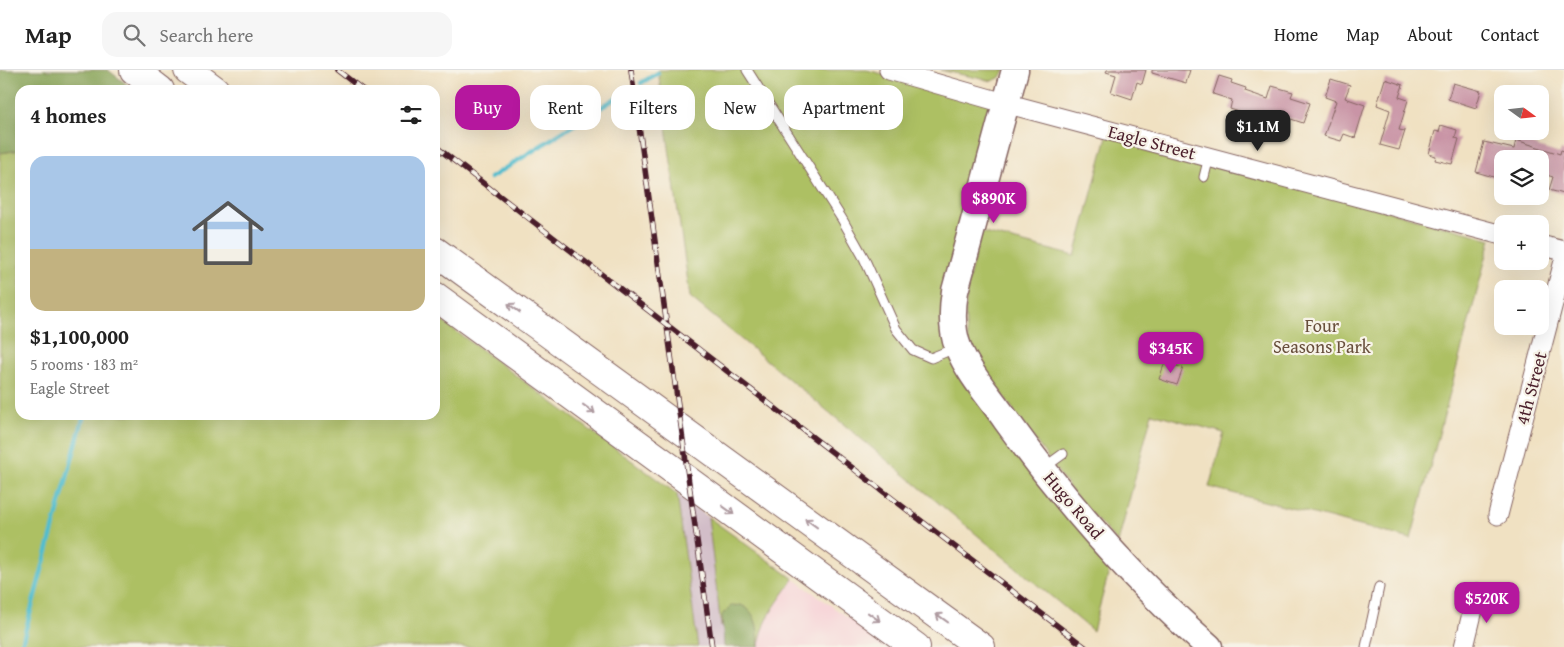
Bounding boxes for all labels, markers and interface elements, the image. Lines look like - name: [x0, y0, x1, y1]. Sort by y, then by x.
- search box: [102, 12, 452, 57]
- text: Map: [25, 17, 72, 52]
- icon: search: [120, 21, 148, 49]
- text: Search here: [160, 21, 253, 49]
- text: Home: [1274, 21, 1318, 48]
- text: Map: [1346, 21, 1379, 48]
- text: About: [1407, 21, 1453, 48]
- text: Contact: [1481, 21, 1539, 48]
- chip: Buy: [455, 85, 520, 130]
- chip: Rent: [530, 85, 601, 130]
- chip: Filters: [611, 85, 695, 130]
- chip: New: [705, 85, 774, 130]
- chip: Apartment: [784, 85, 903, 130]
- north arrow: [1494, 85, 1549, 140]
- map controls: [1494, 85, 1549, 335]
- text: 4 homes: [30, 100, 106, 131]
- icon: filters: [397, 101, 425, 129]
- pin: $1.1M: [1223, 109, 1293, 152]
- text: $1.1M: [1236, 114, 1280, 138]
- street label: Eagle Street: [1105, 117, 1199, 167]
- button: layers: [1494, 150, 1549, 205]
- pin: $890K: [959, 182, 1029, 224]
- text: $890K: [972, 186, 1016, 210]
- icon: home: [183, 188, 273, 278]
- button: +: [1494, 215, 1549, 270]
- button: −: [1494, 280, 1549, 335]
- one-way arrow: [507, 303, 521, 313]
- park label: Four Seasons Park: [1273, 312, 1372, 360]
- text: $1,100,000: [30, 321, 129, 352]
- pin: $345K: [1136, 332, 1206, 374]
- text: $345K: [1149, 336, 1193, 360]
- street label: 4th Street: [1508, 348, 1554, 428]
- text: 5 rooms · 183 m²: [30, 352, 138, 376]
- text: Eagle Street: [30, 376, 110, 400]
- one-way arrow: [582, 404, 596, 414]
- street label: Hugo Road: [1037, 465, 1111, 545]
- one-way arrow: [721, 505, 735, 515]
- one-way arrow: [805, 518, 818, 529]
- pin: $520K: [1452, 582, 1522, 624]
- text: $520K: [1465, 586, 1509, 610]
- one-way arrow: [867, 611, 880, 622]
- one-way arrow: [935, 613, 949, 623]

